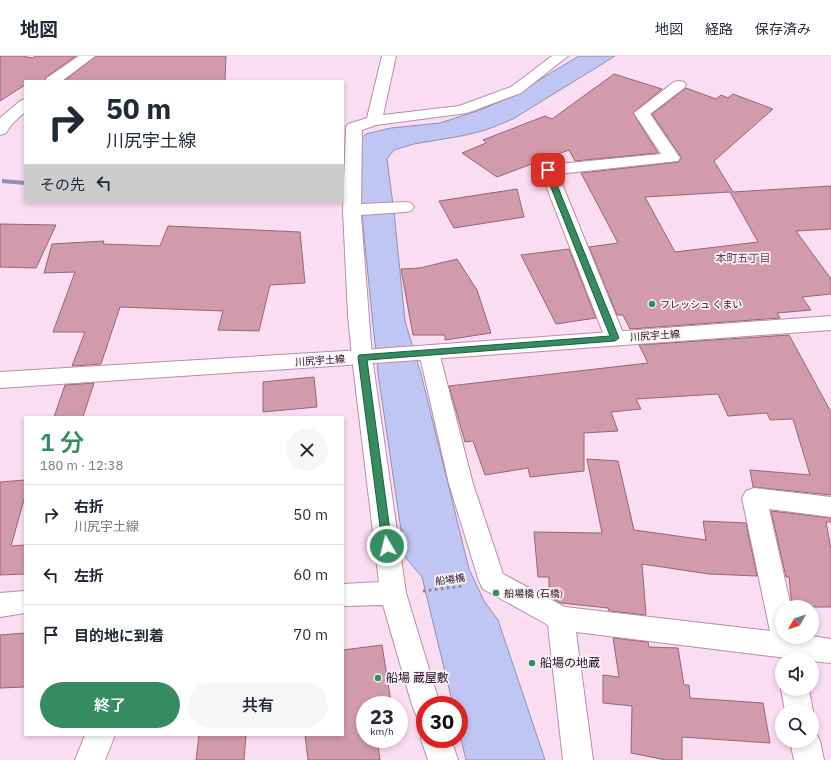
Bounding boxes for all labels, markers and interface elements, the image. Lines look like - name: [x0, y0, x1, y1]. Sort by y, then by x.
- text: 地図: [20, 17, 58, 41]
- text: 地図: [655, 20, 683, 38]
- text: 経路: [705, 20, 733, 38]
- text: 保存済み: [755, 20, 811, 38]
- text: 50 m: [106, 90, 171, 127]
- icon: right: [40, 96, 92, 148]
- text: 川尻宇土線: [106, 129, 196, 152]
- pin: [531, 153, 565, 187]
- icon: arrive: [537, 159, 559, 181]
- icon: left: [93, 172, 115, 194]
- text: その先: [40, 175, 85, 194]
- district label: 本町五丁目: [716, 251, 771, 265]
- place label: フレッシュ くまい: [660, 298, 742, 311]
- marker: フレッシュ くまい: [647, 299, 657, 309]
- street label: 川尻宇土線: [630, 327, 680, 344]
- street label: 川尻宇土線: [295, 352, 345, 369]
- text: 1 分: [40, 426, 84, 458]
- button: close: [286, 429, 328, 471]
- text: 180 m · 12:38: [40, 457, 123, 474]
- text: 右折: [74, 497, 104, 516]
- icon: right: [40, 504, 62, 526]
- text: 50 m: [293, 505, 328, 524]
- text: 川尻宇土線: [74, 518, 139, 535]
- position arrow: [366, 525, 408, 567]
- icon: left: [40, 564, 62, 586]
- text: 60 m: [293, 565, 328, 584]
- text: 左折: [74, 566, 104, 585]
- street label: 船場橋: [434, 571, 466, 588]
- place label: 船場橋 (石橋): [504, 587, 563, 600]
- marker: 船場橋 (石橋): [491, 588, 501, 598]
- north arrow: [775, 600, 819, 644]
- map controls: [775, 600, 819, 748]
- icon: arrive: [40, 624, 62, 646]
- text: 70 m: [293, 625, 328, 644]
- text: 目的地に到着: [74, 626, 164, 645]
- button: sound: [775, 652, 819, 696]
- place label: 船場の地蔵: [540, 655, 600, 670]
- marker: 船場の地蔵: [527, 658, 537, 668]
- place label: 船場 蔵屋敷: [386, 670, 449, 685]
- marker: 船場 蔵屋敷: [373, 673, 383, 683]
- button: 終了: [40, 682, 180, 728]
- button: 共有: [188, 682, 328, 728]
- speed limit sign: 30: [416, 696, 468, 748]
- text: 23: [370, 703, 394, 730]
- button: search: [775, 704, 819, 748]
- text: km/h: [370, 725, 394, 738]

